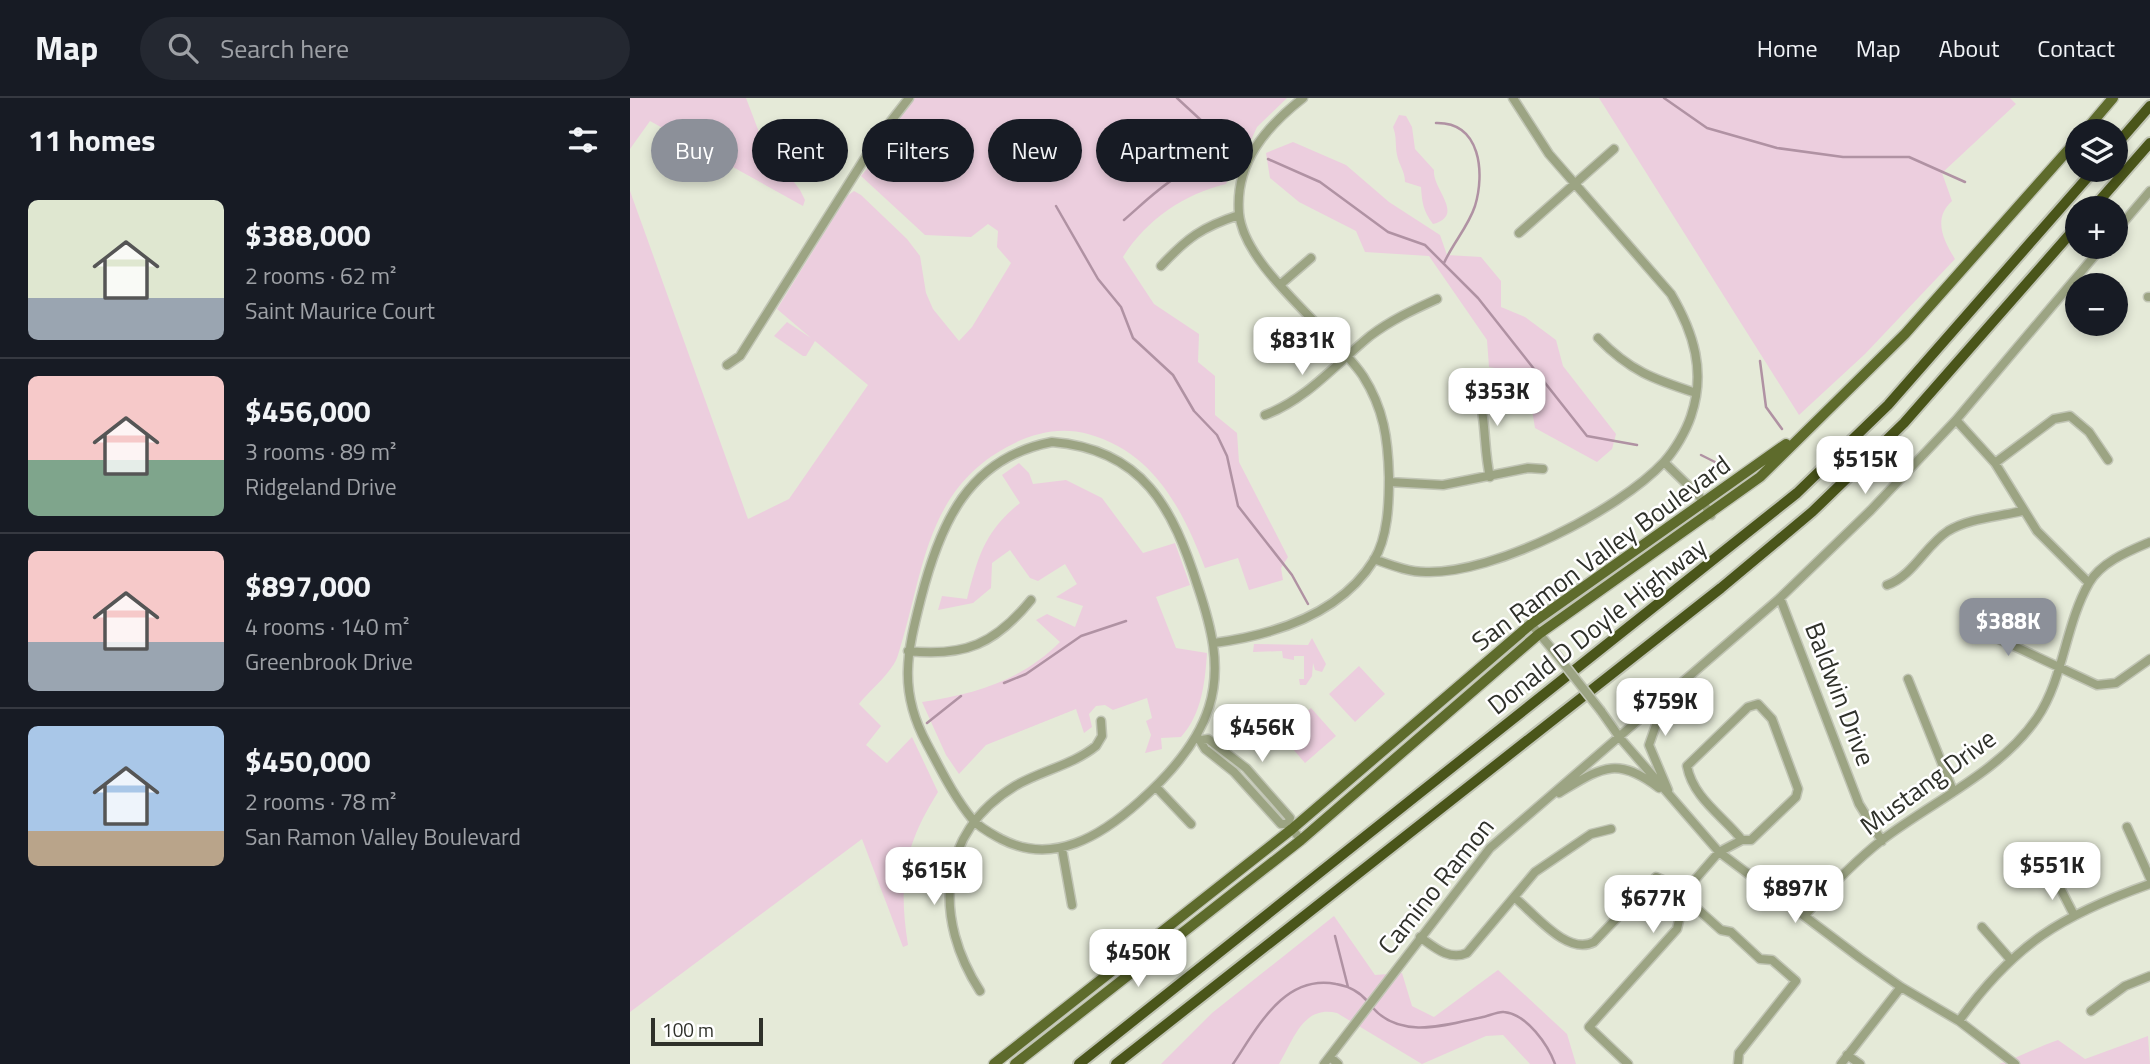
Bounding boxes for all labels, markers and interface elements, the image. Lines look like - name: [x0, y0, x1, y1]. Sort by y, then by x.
- search box: [140, 17, 630, 80]
- text: Map: [35, 23, 98, 73]
- icon: search: [164, 29, 202, 67]
- text: Search here: [220, 29, 349, 68]
- text: Home: [1757, 30, 1818, 66]
- text: Map: [1856, 30, 1901, 66]
- text: About: [1939, 30, 1999, 66]
- text: Contact: [2037, 30, 2115, 66]
- text: 11 homes: [28, 117, 155, 163]
- chip: Buy: [651, 119, 738, 182]
- chip: Rent: [752, 119, 848, 182]
- chip: Filters: [862, 119, 974, 182]
- chip: New: [988, 119, 1082, 182]
- chip: Apartment: [1096, 119, 1253, 182]
- map controls: [2065, 119, 2128, 336]
- button: layers: [2065, 119, 2128, 182]
- icon: filters: [564, 121, 602, 159]
- button: +: [2065, 196, 2128, 259]
- text: $388,000: [245, 212, 371, 258]
- icon: home: [84, 228, 168, 312]
- text: 2 rooms · 62 m²: [245, 258, 396, 293]
- button: −: [2065, 273, 2128, 336]
- text: Saint Maurice Court: [245, 293, 435, 328]
- pin: $831K: [1253, 317, 1351, 377]
- text: $831K: [1269, 322, 1335, 357]
- pin: $353K: [1448, 368, 1546, 428]
- text: $353K: [1464, 373, 1530, 408]
- text: $456,000: [245, 388, 371, 434]
- icon: home: [84, 404, 168, 488]
- text: 3 rooms · 89 m²: [245, 434, 396, 469]
- pin: $515K: [1816, 436, 1914, 496]
- text: $515K: [1832, 441, 1898, 476]
- street label: San Ramon Valley Boulevard: [1463, 445, 1738, 660]
- text: Ridgeland Drive: [245, 469, 397, 504]
- street label: Donald D Doyle Highway: [1479, 528, 1715, 724]
- text: $897,000: [245, 563, 371, 609]
- icon: home: [84, 579, 168, 663]
- pin: $388K: [1959, 598, 2057, 658]
- text: $388K: [1975, 603, 2041, 638]
- text: 4 rooms · 140 m²: [245, 609, 409, 644]
- street label: Baldwin Drive: [1795, 616, 1886, 771]
- text: Greenbrook Drive: [245, 644, 413, 679]
- pin: $759K: [1616, 678, 1714, 738]
- text: $759K: [1632, 683, 1698, 718]
- pin: $456K: [1213, 704, 1311, 764]
- text: $456K: [1229, 709, 1295, 744]
- street label: Mustang Drive: [1852, 719, 2004, 844]
- text: $450,000: [245, 738, 371, 784]
- icon: home: [84, 754, 168, 838]
- text: 2 rooms · 78 m²: [245, 784, 396, 819]
- street label: Camino Ramon: [1368, 809, 1503, 963]
- text: San Ramon Valley Boulevard: [245, 819, 521, 854]
- pin: $551K: [2003, 842, 2101, 902]
- text: $551K: [2019, 847, 2085, 882]
- pin: $615K: [885, 848, 983, 907]
- text: $615K: [901, 852, 967, 887]
- pin: $897K: [1746, 866, 1844, 925]
- text: $897K: [1762, 870, 1828, 905]
- pin: $677K: [1604, 876, 1702, 935]
- text: $677K: [1620, 880, 1686, 915]
- pin: $450K: [1089, 930, 1187, 989]
- text: $450K: [1105, 934, 1171, 969]
- scale bar: [651, 1015, 763, 1047]
- text: 100 m: [662, 1015, 714, 1044]

